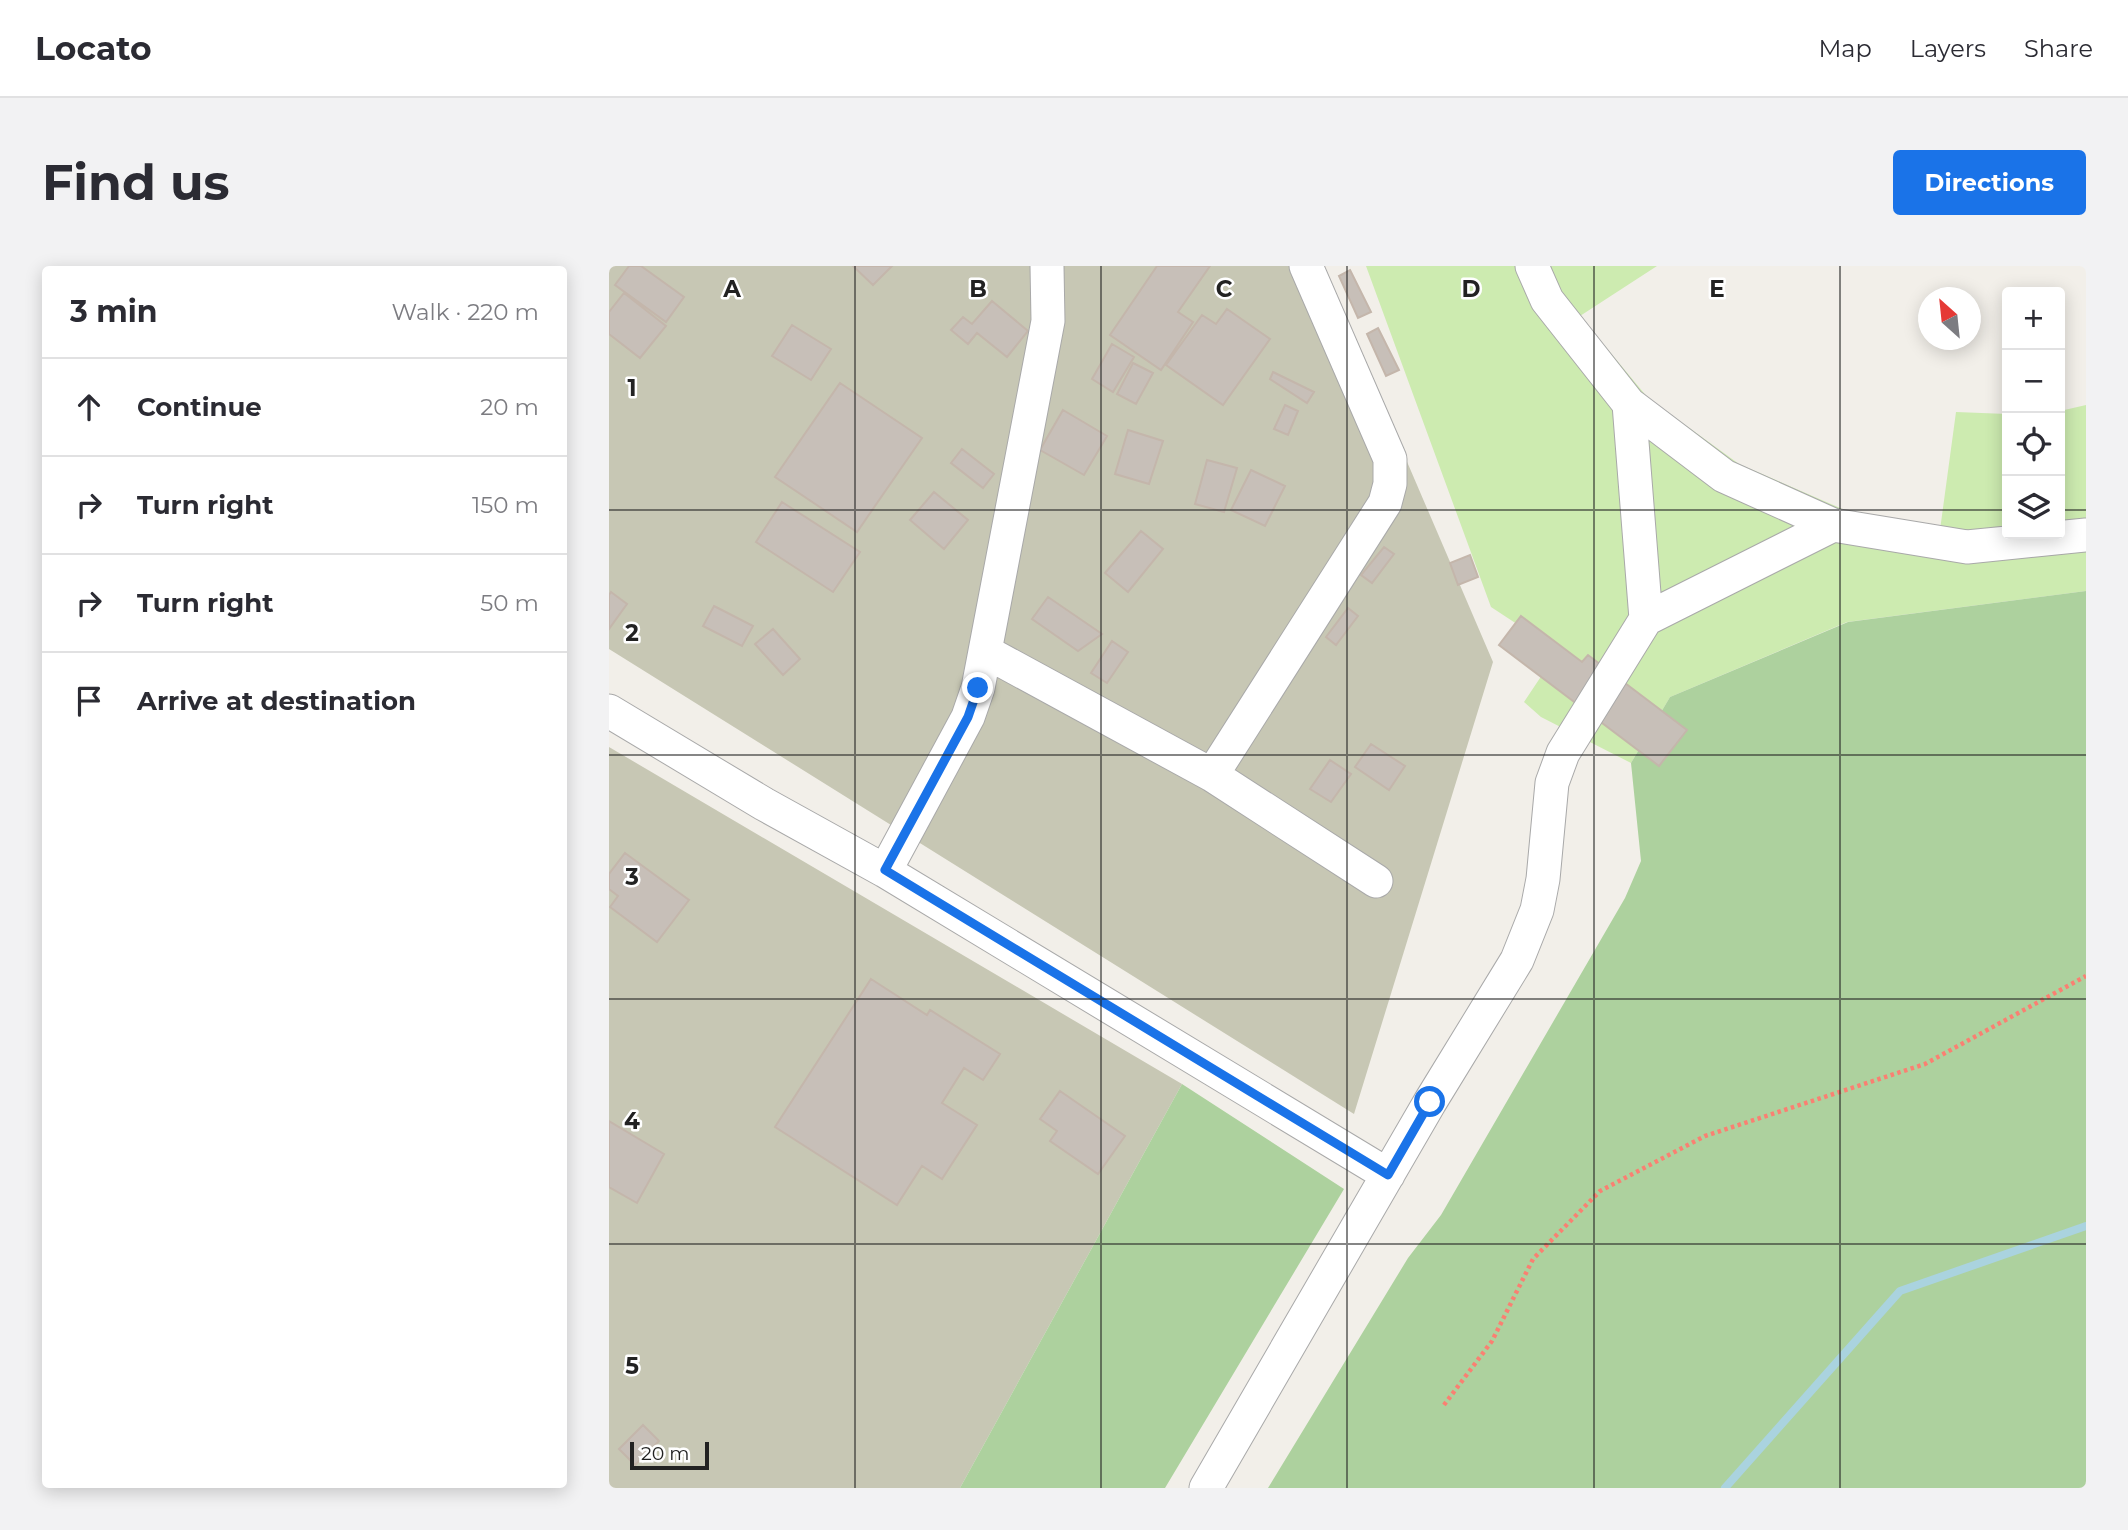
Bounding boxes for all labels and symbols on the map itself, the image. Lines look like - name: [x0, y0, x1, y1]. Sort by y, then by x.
- text: A: [722, 275, 741, 303]
- text: B: [969, 275, 987, 303]
- text: C: [1216, 275, 1233, 303]
- text: D: [1462, 275, 1481, 303]
- text: E: [1709, 275, 1725, 303]
- north arrow: [1918, 287, 1981, 350]
- text: 1: [627, 374, 637, 402]
- text: 2: [625, 619, 639, 647]
- route end: [962, 672, 993, 703]
- text: 3: [624, 863, 639, 891]
- route start: [1414, 1086, 1445, 1117]
- text: 4: [624, 1107, 640, 1135]
- text: 5: [625, 1352, 639, 1380]
- scale bar: [630, 1439, 709, 1471]

